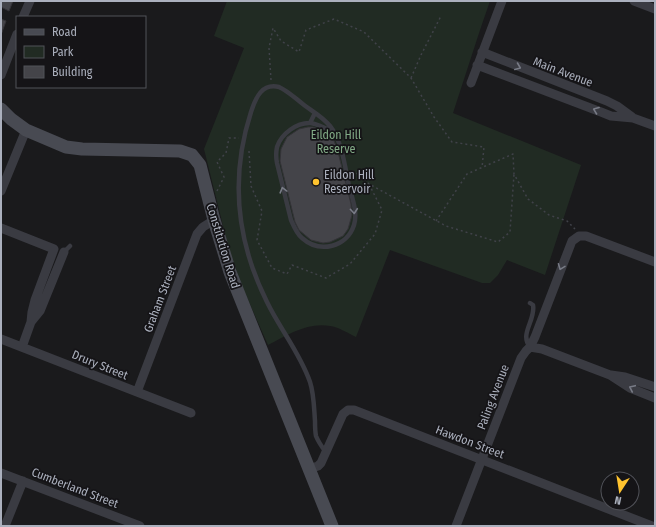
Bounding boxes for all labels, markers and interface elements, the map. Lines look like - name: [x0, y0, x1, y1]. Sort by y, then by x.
- legend: [16, 16, 146, 88]
- text: Road: [52, 25, 77, 39]
- text: Park: [52, 45, 74, 59]
- street label: Main Avenue: [531, 54, 595, 90]
- one-way arrow: [515, 62, 522, 70]
- text: Building: [52, 65, 93, 79]
- one-way arrow: [592, 107, 599, 115]
- park label: Eildon Hill Reserve: [311, 128, 361, 156]
- place label: Eildon Hill Reservoir: [324, 168, 374, 196]
- marker: Eildon Hill Reservoir: [311, 177, 321, 187]
- one-way arrow: [280, 187, 288, 193]
- street label: Constitution Road: [203, 202, 243, 290]
- one-way arrow: [350, 208, 359, 214]
- one-way arrow: [558, 263, 566, 270]
- street label: Graham Street: [141, 264, 179, 334]
- street label: Drury Street: [70, 347, 130, 383]
- street label: Paling Avenue: [474, 362, 512, 431]
- one-way arrow: [628, 385, 636, 393]
- street label: Hawdon Street: [434, 422, 506, 462]
- street label: Cumberland Street: [30, 465, 121, 511]
- north arrow: [600, 471, 640, 511]
- text: N: [613, 493, 623, 507]

